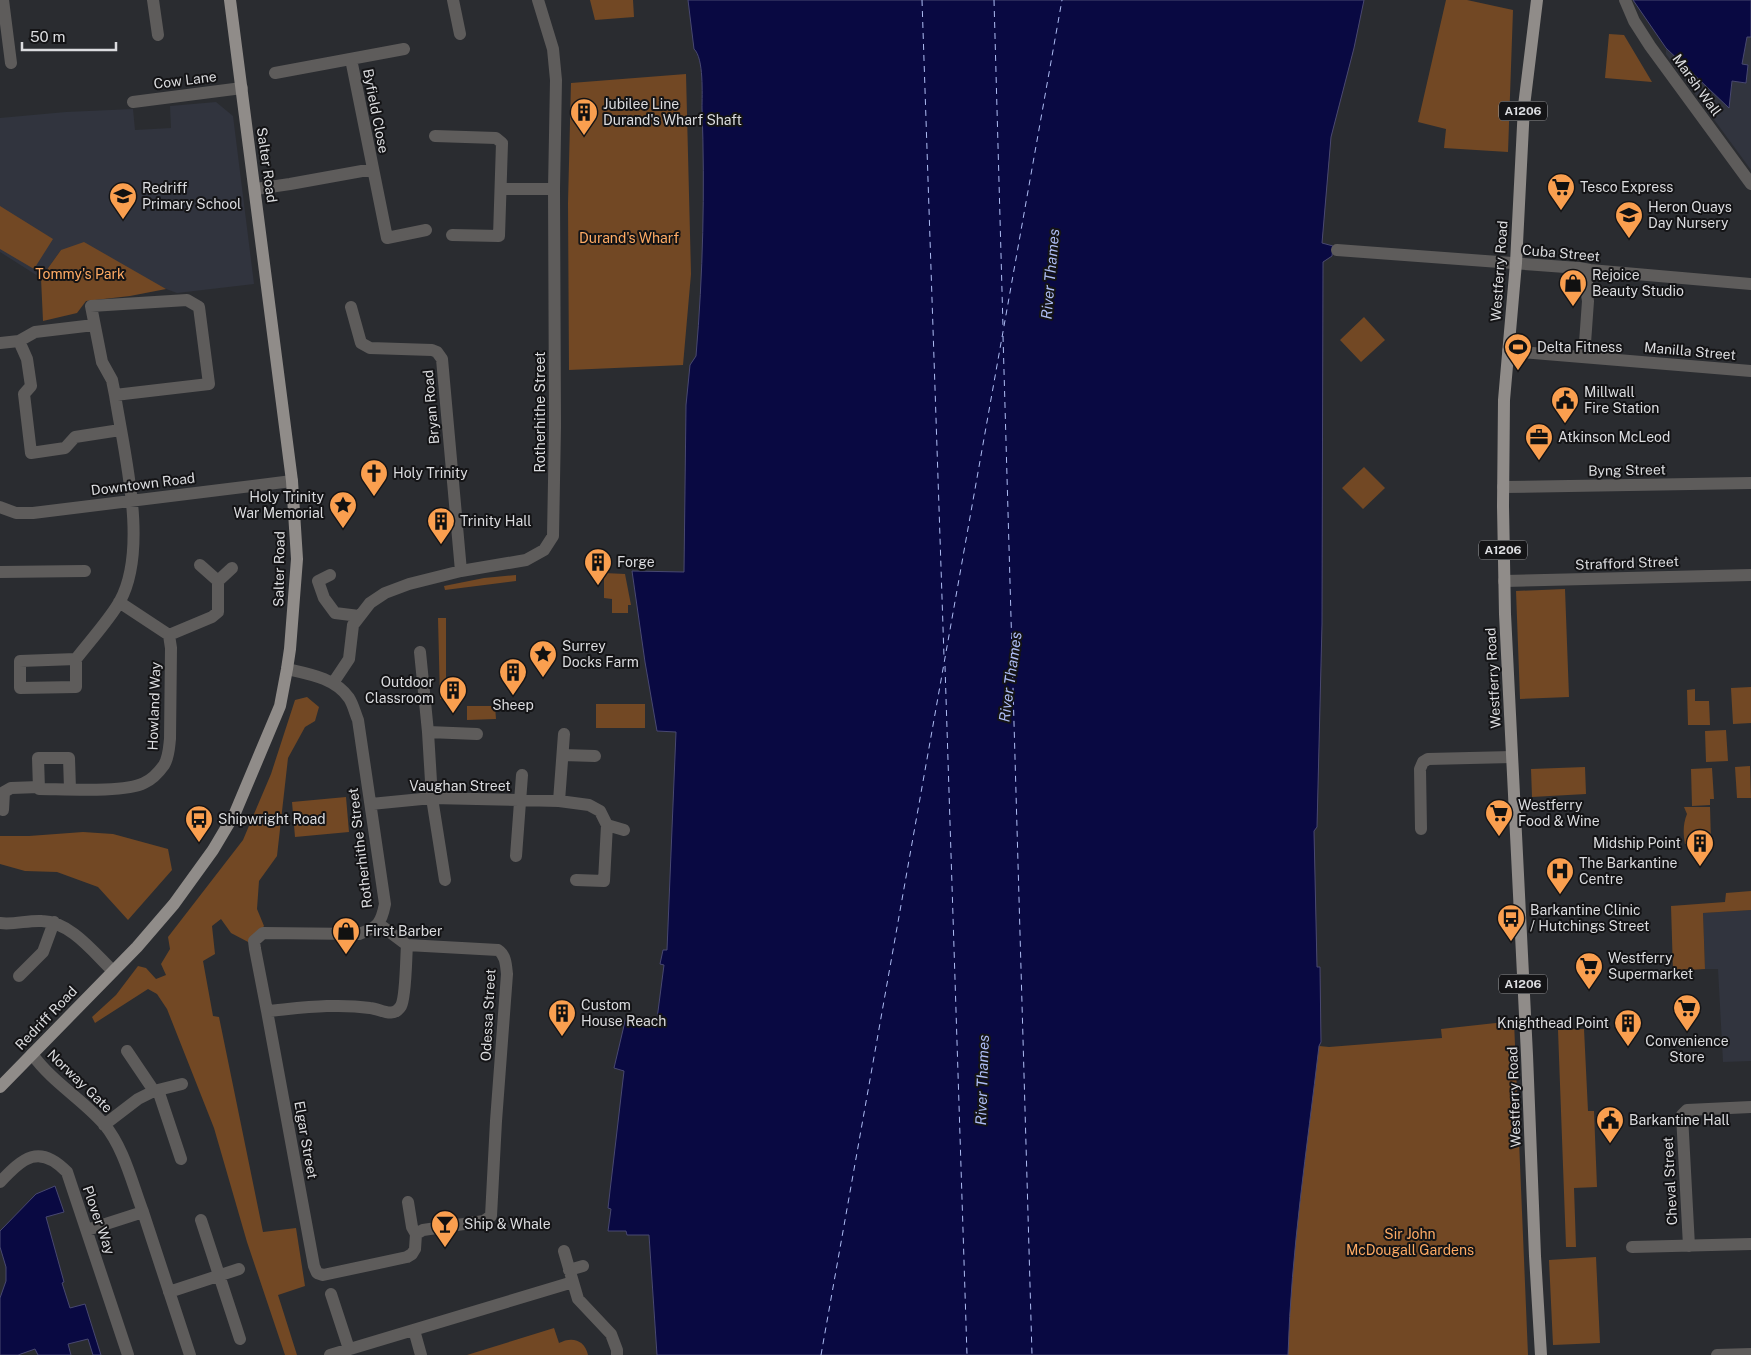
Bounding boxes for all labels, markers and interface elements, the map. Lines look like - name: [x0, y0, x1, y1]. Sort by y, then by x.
- scale bar: [22, 20, 116, 52]
- text: 50 m: [30, 28, 65, 45]
- street label: Marsh Wall: [1669, 51, 1725, 119]
- street label: Byfield Close: [360, 67, 392, 155]
- street label: Cow Lane: [153, 68, 217, 92]
- place label: Jubilee Line Durand's Wharf Shaft: [603, 96, 742, 128]
- building icon: Jubilee Line Durand's Wharf Shaft: [569, 97, 599, 136]
- road number: A1206: [1499, 102, 1547, 120]
- street label: Salter Road: [254, 126, 280, 204]
- supermarket icon: Tesco Express: [1546, 172, 1576, 211]
- place label: Tesco Express: [1580, 179, 1673, 195]
- place label: Redriff Primary School: [142, 180, 241, 212]
- school or university icon: Redriff Primary School: [108, 181, 138, 220]
- place label: Heron Quays Day Nursery: [1648, 199, 1732, 231]
- school or university icon: Heron Quays Day Nursery: [1614, 200, 1644, 239]
- street label: Westferry Road: [1487, 220, 1511, 322]
- water label: River Thames: [1038, 228, 1062, 320]
- park label: Durand's Wharf: [579, 230, 679, 246]
- street label: Cuba Street: [1521, 242, 1601, 264]
- park label: Tommy's Park: [35, 266, 125, 282]
- place label: Rejoice Beauty Studio: [1592, 267, 1684, 299]
- shop icon: Rejoice Beauty Studio: [1558, 268, 1588, 307]
- sports icon: Delta Fitness: [1503, 332, 1533, 371]
- place label: Delta Fitness: [1537, 339, 1622, 355]
- street label: Manilla Street: [1643, 339, 1737, 363]
- street label: Rotherhithe Street: [532, 352, 548, 472]
- street label: Bryan Road: [420, 369, 442, 445]
- place label: Millwall Fire Station: [1584, 384, 1659, 416]
- public building icon: Millwall Fire Station: [1550, 385, 1580, 424]
- office icon: Atkinson McLeod: [1524, 422, 1554, 461]
- place label: Atkinson McLeod: [1558, 429, 1670, 445]
- church icon: Holy Trinity: [359, 458, 389, 497]
- street label: Byng Street: [1588, 461, 1666, 479]
- place label: Holy Trinity: [393, 465, 468, 481]
- street label: Downtown Road: [90, 470, 196, 498]
- place label: Holy Trinity War Memorial: [233, 489, 324, 521]
- place icon: Holy Trinity War Memorial: [328, 490, 358, 529]
- building icon: Trinity Hall: [426, 506, 456, 545]
- place label: Trinity Hall: [460, 513, 531, 529]
- street label: Salter Road: [270, 531, 288, 607]
- road number: A1206: [1479, 540, 1527, 560]
- building icon: Forge: [583, 547, 613, 586]
- street label: Strafford Street: [1575, 553, 1679, 573]
- place label: Forge: [617, 554, 655, 570]
- street label: Westferry Road: [1482, 627, 1504, 729]
- water label: River Thames: [995, 631, 1025, 723]
- place label: Surrey Docks Farm: [562, 638, 639, 670]
- place icon: Surrey Docks Farm: [528, 639, 558, 678]
- building icon: Sheep: [498, 657, 528, 696]
- street label: Howland Way: [144, 661, 164, 751]
- place label: Outdoor Classroom: [365, 674, 434, 706]
- building icon: Outdoor Classroom: [438, 675, 468, 714]
- place label: Sheep: [492, 697, 534, 713]
- street label: Vaughan Street: [409, 778, 511, 794]
- street label: Rotherhithe Street: [345, 787, 375, 909]
- place label: Westferry Food & Wine: [1518, 797, 1600, 829]
- supermarket icon: Westferry Food & Wine: [1484, 798, 1514, 837]
- bus stop icon: Shipwright Road: [184, 804, 214, 843]
- place label: Shipwright Road: [218, 811, 326, 827]
- building icon: Midship Point: [1685, 828, 1715, 867]
- place label: Midship Point: [1593, 835, 1681, 851]
- place label: The Barkantine Centre: [1579, 855, 1677, 887]
- hospital icon: The Barkantine Centre: [1545, 856, 1575, 895]
- place label: Barkantine Clinic / Hutchings Street: [1530, 902, 1649, 934]
- bus stop icon: Barkantine Clinic / Hutchings Street: [1496, 903, 1526, 942]
- shop icon: First Barber: [331, 916, 361, 955]
- place label: First Barber: [365, 923, 442, 939]
- place label: Westferry Supermarket: [1608, 950, 1693, 982]
- supermarket icon: Westferry Supermarket: [1574, 951, 1604, 990]
- street label: Odessa Street: [478, 968, 498, 1062]
- road number: A1206: [1499, 974, 1547, 994]
- street label: Redriff Road: [12, 983, 80, 1053]
- supermarket icon: Convenience Store: [1672, 993, 1702, 1032]
- place label: Custom House Reach: [581, 997, 666, 1029]
- building icon: Custom House Reach: [547, 998, 577, 1037]
- building icon: Knighthead Point: [1613, 1008, 1643, 1047]
- place label: Knighthead Point: [1497, 1015, 1609, 1031]
- place label: Convenience Store: [1645, 1033, 1729, 1065]
- water label: River Thames: [972, 1034, 992, 1126]
- street label: Norway Gate: [44, 1046, 116, 1116]
- street label: Westferry Road: [1504, 1046, 1524, 1148]
- street label: Elgar Street: [291, 1100, 321, 1180]
- public building icon: Barkantine Hall: [1595, 1105, 1625, 1144]
- place label: Barkantine Hall: [1629, 1112, 1730, 1128]
- street label: Cheval Street: [1660, 1136, 1680, 1226]
- street label: Plover Way: [80, 1183, 118, 1257]
- bar icon: Ship & Whale: [430, 1209, 460, 1248]
- place label: Ship & Whale: [464, 1216, 551, 1232]
- park label: Sir John McDougall Gardens: [1346, 1226, 1474, 1258]

